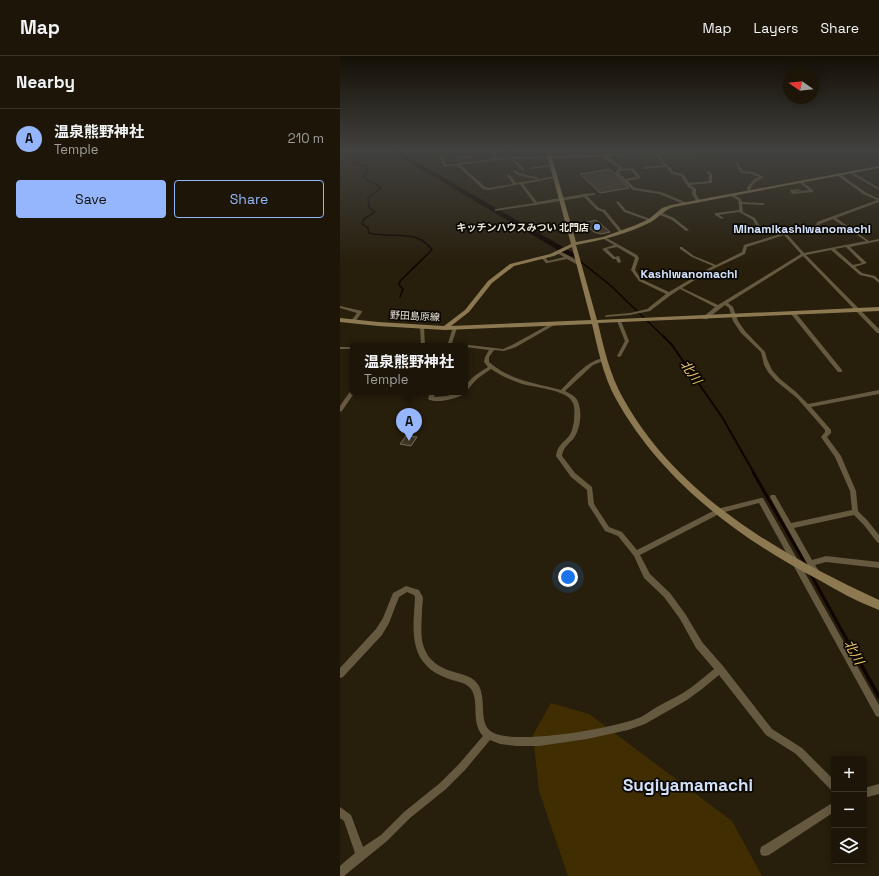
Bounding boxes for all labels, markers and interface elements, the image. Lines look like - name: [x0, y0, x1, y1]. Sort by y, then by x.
- text: Map: [20, 15, 60, 40]
- text: Map: [702, 19, 732, 37]
- text: Layers: [754, 19, 798, 37]
- text: Share: [820, 19, 859, 37]
- north arrow: [783, 68, 819, 104]
- text: Nearby: [16, 71, 75, 93]
- text: 温泉熊野神社: [54, 122, 144, 141]
- text: A: [25, 130, 33, 147]
- text: 210 m: [288, 130, 324, 147]
- text: Temple: [54, 141, 98, 158]
- button: Save: [16, 180, 166, 218]
- button: Share: [174, 180, 324, 218]
- place label: キッチンハウスみつい 北門店: [456, 221, 589, 234]
- district label: Minamikashiwanomachi: [733, 221, 871, 237]
- marker: キッチンハウスみつい 北門店: [592, 222, 602, 232]
- district label: Kashiwanomachi: [640, 266, 738, 282]
- street label: 野田島原線: [390, 308, 440, 324]
- popup: [350, 343, 468, 395]
- text: 温泉熊野神社: [364, 352, 454, 371]
- water label: 北川: [677, 356, 707, 389]
- text: Temple: [364, 371, 408, 388]
- pin: A: [396, 408, 422, 441]
- your location: [558, 567, 578, 587]
- water label: 北川: [840, 637, 869, 669]
- map controls: [831, 756, 867, 864]
- button: +: [831, 756, 867, 792]
- district label: Sugiyamamachi: [623, 774, 753, 796]
- button: −: [831, 792, 867, 828]
- button: layers: [831, 828, 867, 864]

